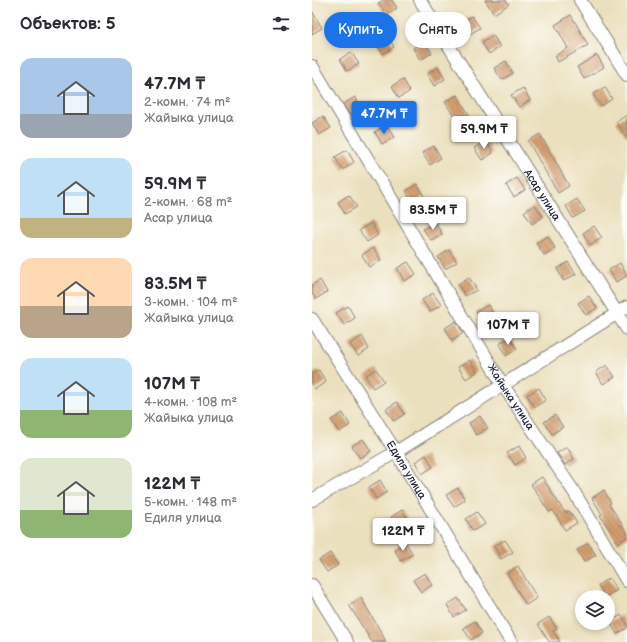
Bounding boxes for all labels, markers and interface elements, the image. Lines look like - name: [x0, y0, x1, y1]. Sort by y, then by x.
- chip: Купить: [324, 12, 397, 48]
- chip: Снять: [405, 12, 471, 48]
- icon: filters: [270, 13, 292, 35]
- text: Объектов: 5: [20, 14, 116, 34]
- icon: home: [52, 74, 100, 122]
- text: 47.7M ₸: [144, 74, 205, 94]
- text: 2-комн. · 74 m²: [144, 94, 231, 110]
- pin: 47.7M ₸: [347, 101, 421, 135]
- text: 47.7M ₸: [361, 106, 407, 122]
- text: Жайыка улица: [144, 110, 234, 126]
- pin: 59.9M ₸: [447, 116, 521, 150]
- text: 59.9M ₸: [460, 121, 508, 137]
- street label: Асар улица: [521, 166, 564, 223]
- icon: home: [52, 174, 100, 222]
- text: 59.9M ₸: [144, 174, 206, 194]
- text: 2-комн. · 68 m²: [144, 194, 232, 210]
- pin: 83.5M ₸: [396, 197, 470, 231]
- text: 83.5M ₸: [409, 202, 457, 218]
- text: Асар улица: [144, 210, 213, 226]
- icon: home: [52, 274, 100, 322]
- text: 83.5M ₸: [144, 274, 206, 294]
- text: 3-комн. · 104 m²: [144, 294, 238, 310]
- text: Жайыка улица: [144, 310, 234, 326]
- pin: 107M ₸: [475, 312, 541, 346]
- text: 107M ₸: [487, 317, 529, 333]
- street label: Жайыка улица: [485, 361, 538, 432]
- icon: home: [52, 374, 100, 422]
- text: 107M ₸: [144, 374, 200, 394]
- text: 4-комн. · 108 m²: [144, 394, 237, 410]
- text: Жайыка улица: [144, 410, 234, 426]
- street label: Едиля улица: [384, 438, 430, 502]
- icon: home: [52, 474, 100, 522]
- text: 122M ₸: [144, 474, 200, 494]
- text: 5-комн. · 148 m²: [144, 494, 237, 510]
- text: Едиля улица: [144, 510, 222, 526]
- pin: 122M ₸: [370, 518, 436, 552]
- text: 122M ₸: [382, 523, 424, 539]
- map controls: [575, 590, 615, 630]
- button: layers: [575, 590, 615, 630]

